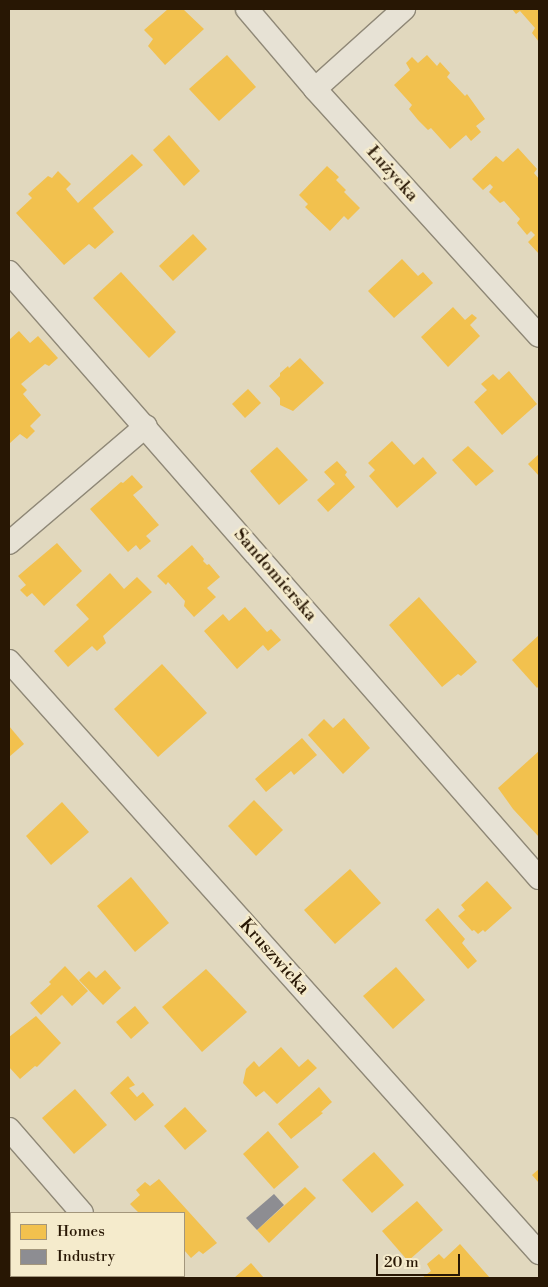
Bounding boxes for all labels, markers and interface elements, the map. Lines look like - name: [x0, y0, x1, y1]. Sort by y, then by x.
- street label: Łużycka: [361, 142, 423, 206]
- street label: Sandomierska: [229, 524, 321, 626]
- street label: Kruszwicka: [234, 915, 314, 999]
- legend: [10, 1212, 185, 1277]
- text: Homes: [57, 1222, 105, 1241]
- scale bar: [378, 1244, 462, 1276]
- text: Industry: [57, 1247, 115, 1266]
- text: 20 m: [384, 1253, 419, 1272]

